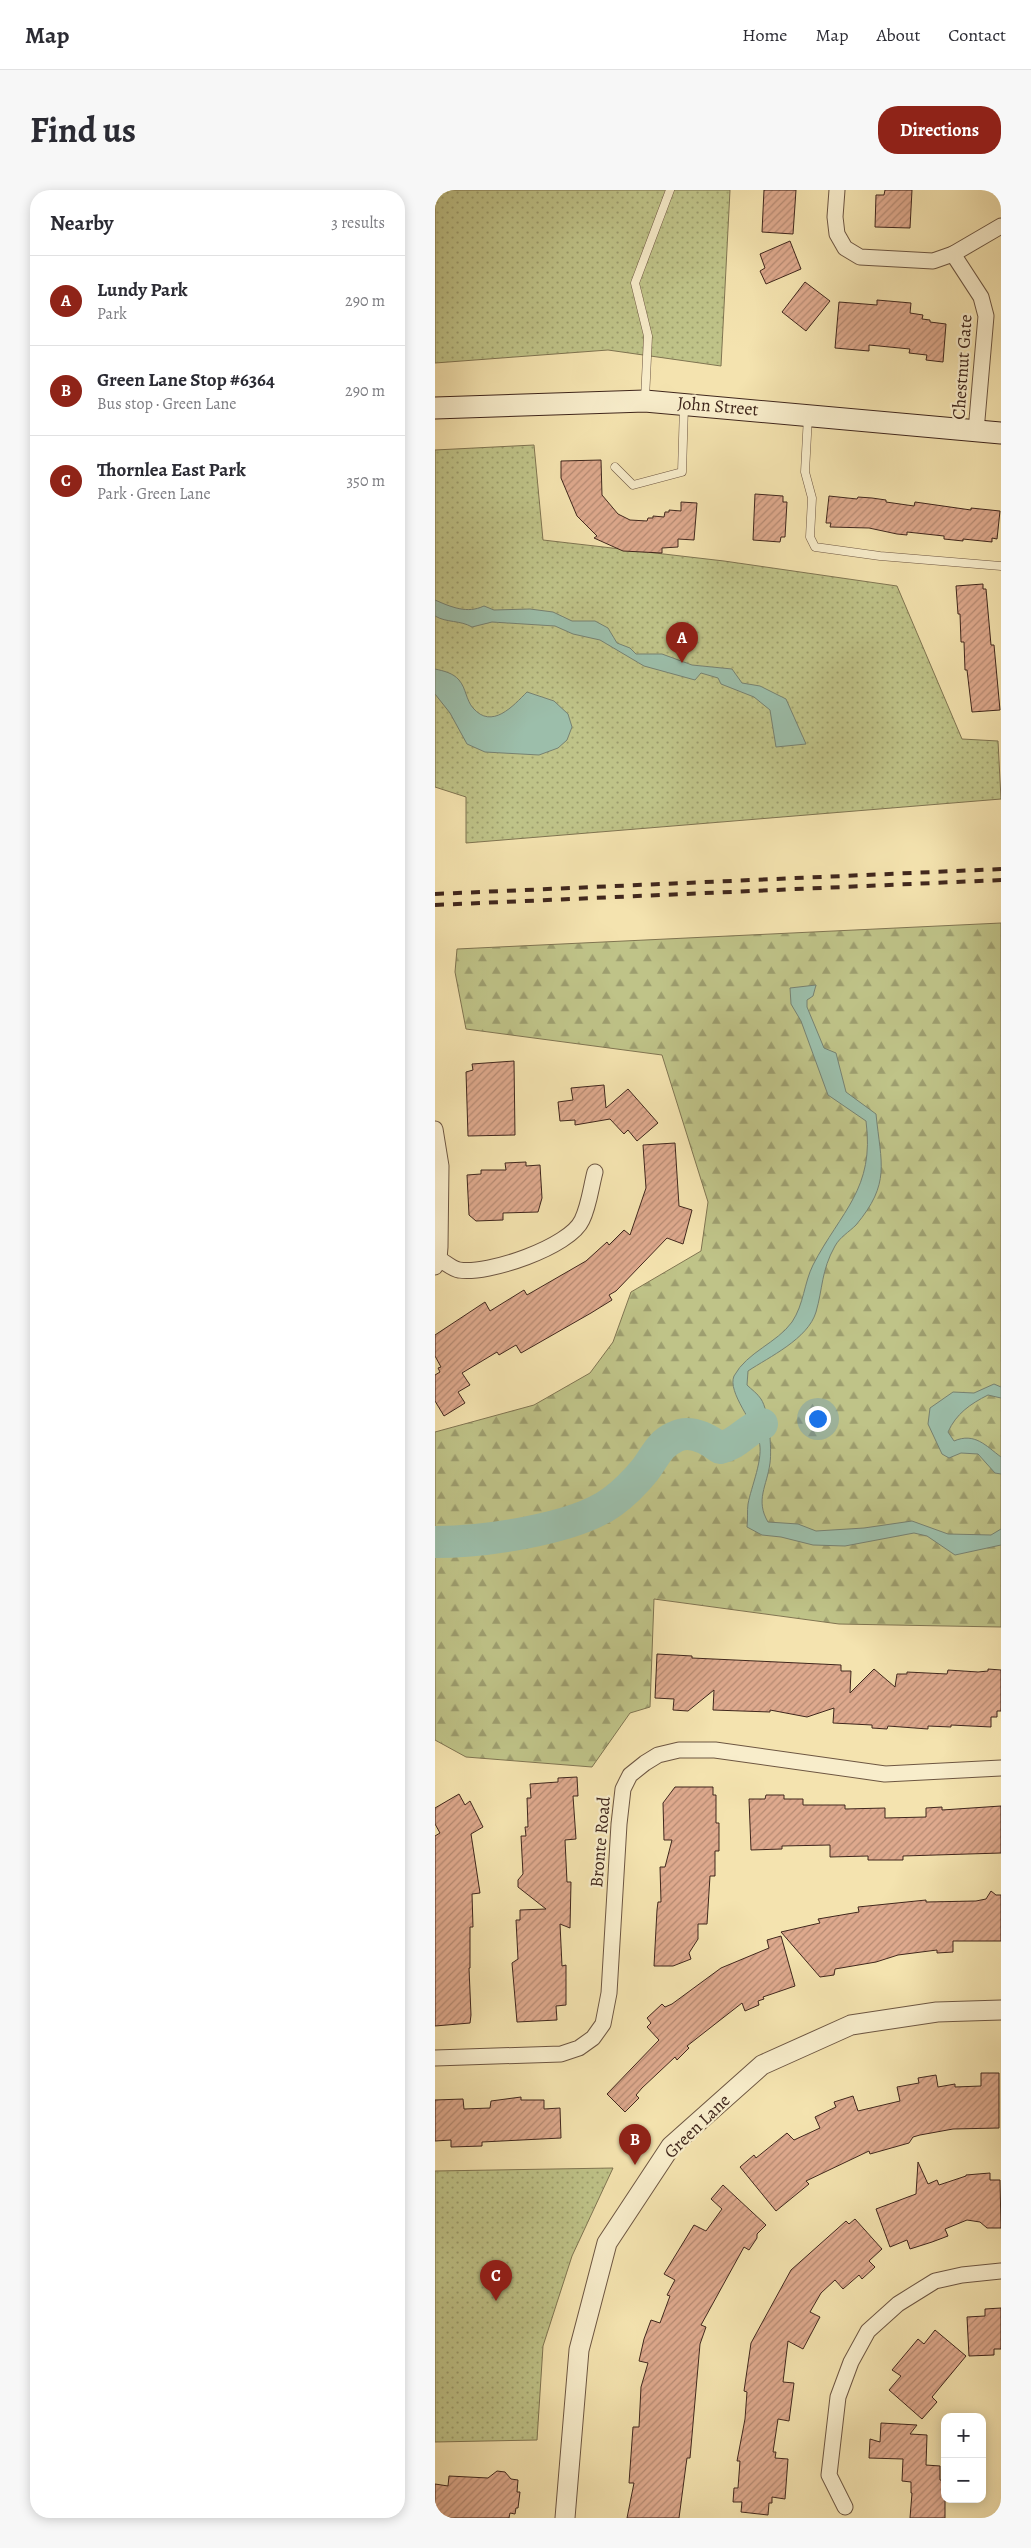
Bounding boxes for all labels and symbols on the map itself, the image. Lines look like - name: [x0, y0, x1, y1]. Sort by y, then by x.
- street label: Chestnut Gate: [946, 314, 978, 420]
- street label: John Street: [676, 390, 760, 422]
- pin: A: [666, 622, 698, 663]
- your location: [805, 1406, 831, 1432]
- street label: Bronte Road: [584, 1795, 616, 1888]
- street label: Green Lane: [659, 2088, 735, 2164]
- pin: B: [619, 2124, 651, 2165]
- pin: C: [480, 2260, 512, 2301]

